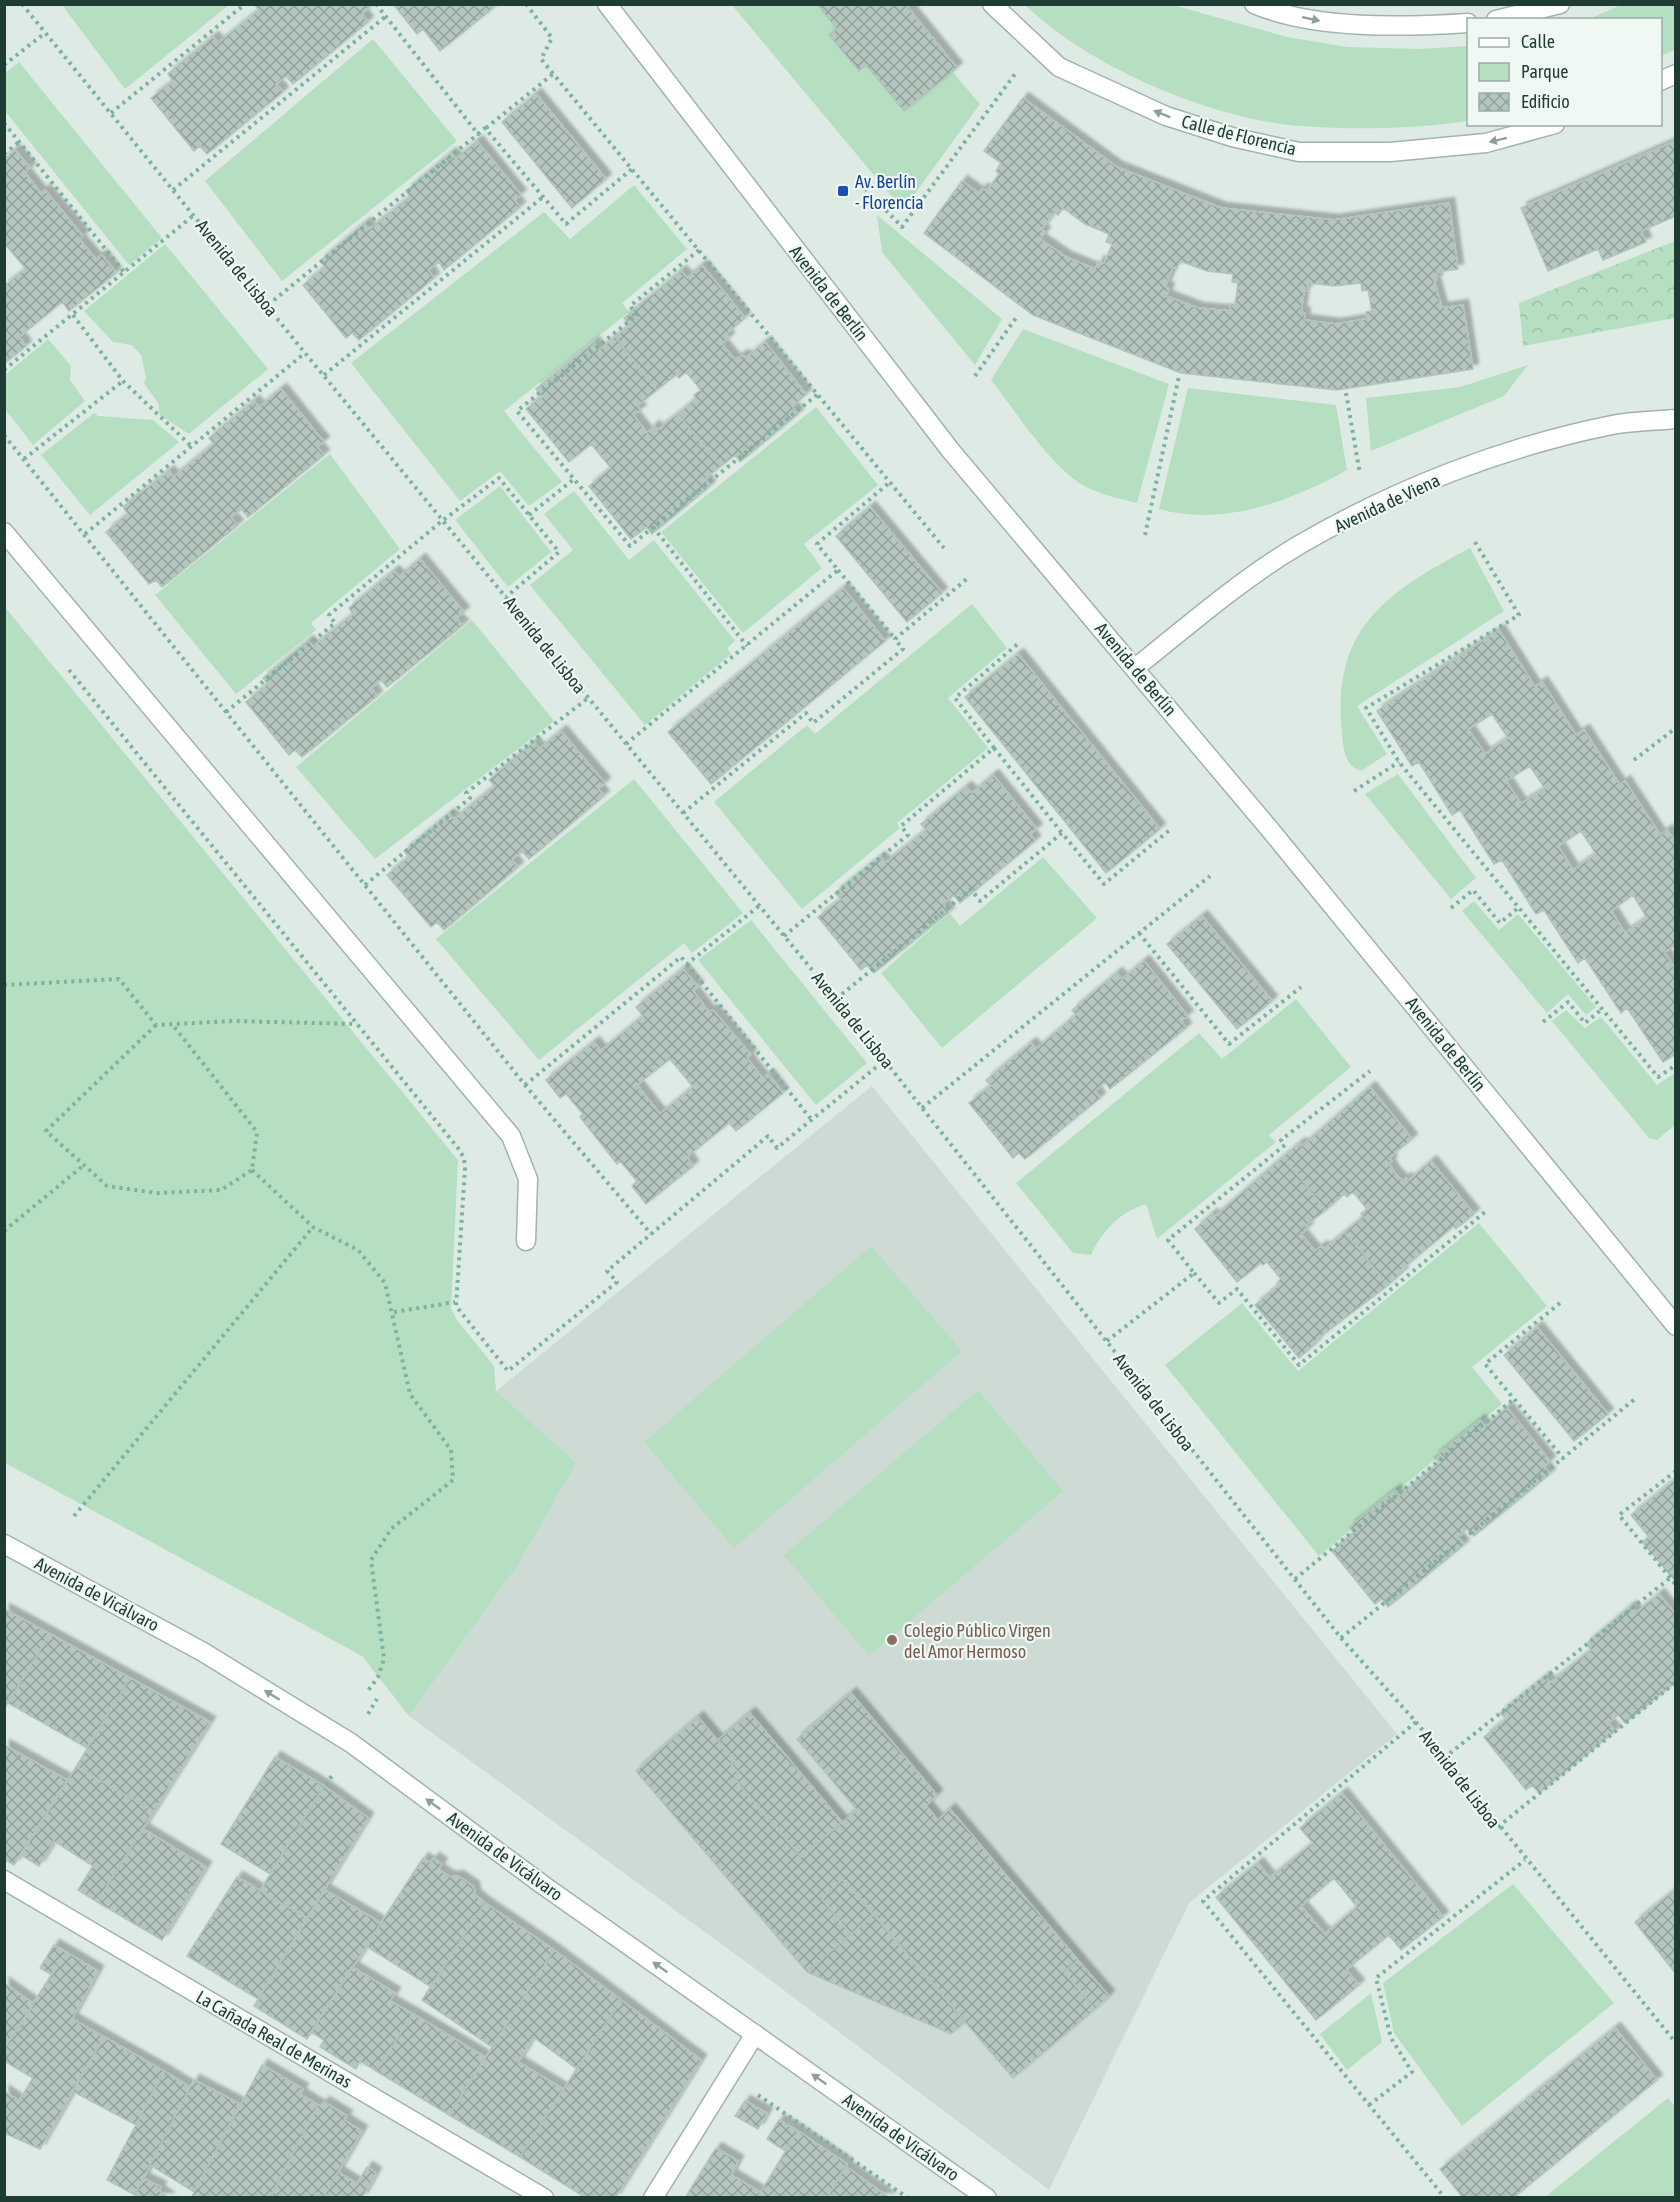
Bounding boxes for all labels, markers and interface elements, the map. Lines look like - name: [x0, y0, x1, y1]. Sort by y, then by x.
- one-way arrow: [1301, 14, 1320, 24]
- legend: [1467, 18, 1662, 126]
- text: Calle: [1521, 31, 1555, 52]
- text: Parque: [1521, 61, 1569, 82]
- text: Edificio: [1521, 91, 1570, 112]
- one-way arrow: [1153, 109, 1171, 119]
- street label: Calle de Florencia: [1180, 111, 1298, 159]
- one-way arrow: [1489, 135, 1507, 145]
- place label: Av. Berlín - Florencia: [855, 171, 924, 213]
- marker: Av. Berlín - Florencia: [836, 184, 850, 198]
- street label: Avenida de Lisboa: [192, 215, 282, 321]
- street label: Avenida de Berlín: [785, 241, 873, 345]
- street label: Avenida de Viena: [1331, 469, 1443, 537]
- street label: Avenida de Lisboa: [500, 592, 590, 698]
- street label: Avenida de Berlín: [1091, 618, 1181, 720]
- street label: Avenida de Lisboa: [808, 967, 898, 1073]
- street label: Avenida de Berlín: [1402, 993, 1490, 1095]
- street label: Avenida de Lisboa: [1109, 1349, 1199, 1455]
- street label: Avenida de Vicálvaro: [31, 1552, 163, 1636]
- place label: Colegio Público Virgen del Amor Hermoso: [904, 1620, 1051, 1662]
- marker: Colegio Público Virgen del Amor Hermoso: [885, 1633, 899, 1647]
- one-way arrow: [264, 1689, 280, 1700]
- street label: Avenida de Lisboa: [1415, 1726, 1505, 1832]
- one-way arrow: [426, 1798, 442, 1810]
- street label: Avenida de Vicálvaro: [443, 1807, 567, 1905]
- one-way arrow: [652, 1961, 668, 1973]
- street label: La Cañada Real de Merinas: [193, 1986, 355, 2092]
- one-way arrow: [811, 2074, 827, 2085]
- street label: Avenida de Vicálvaro: [839, 2089, 963, 2185]

